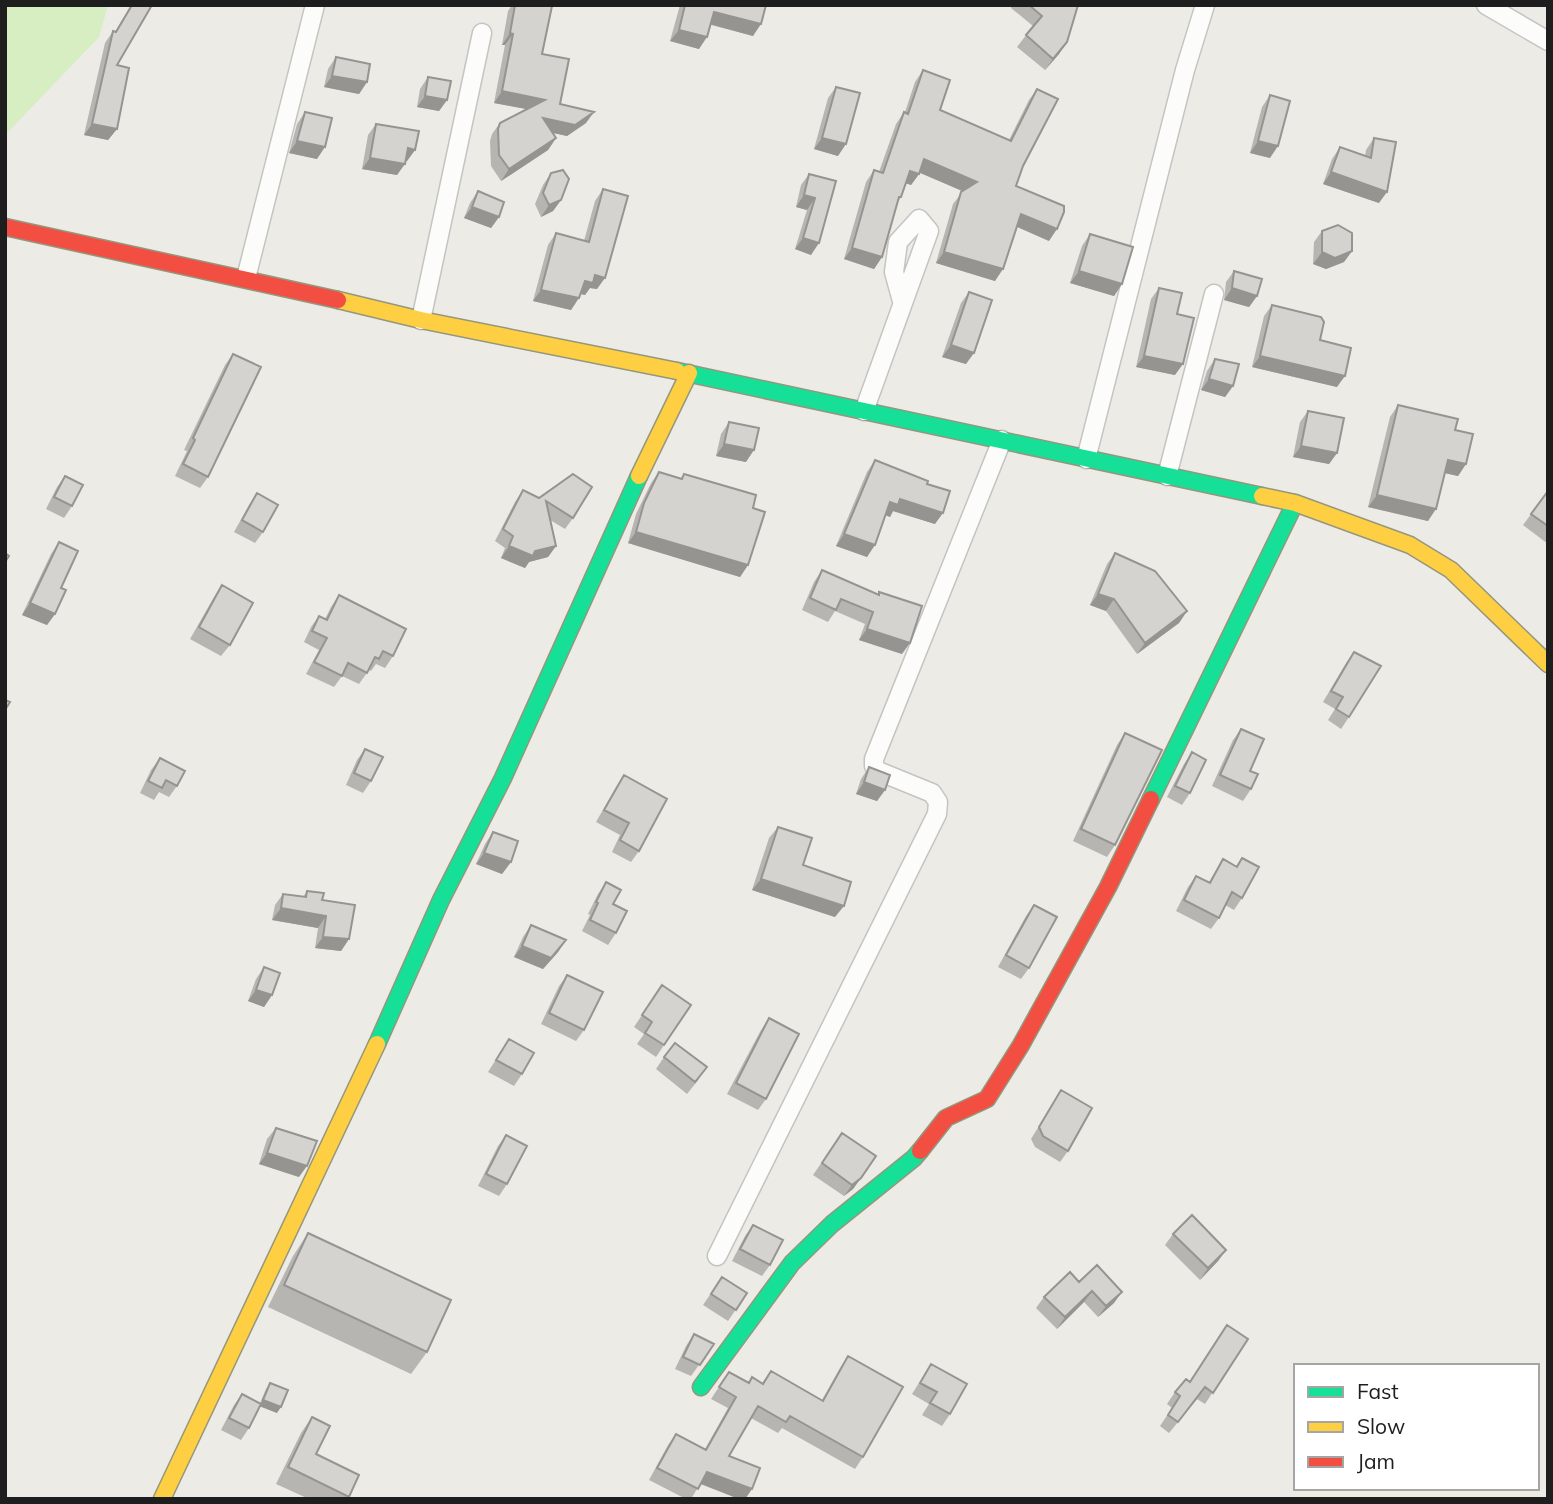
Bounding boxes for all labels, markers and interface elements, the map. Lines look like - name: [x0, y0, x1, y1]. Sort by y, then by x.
- legend: [1294, 1364, 1539, 1490]
- text: Fast: [1357, 1378, 1399, 1404]
- text: Slow: [1357, 1413, 1405, 1439]
- text: Jam: [1357, 1448, 1395, 1474]

